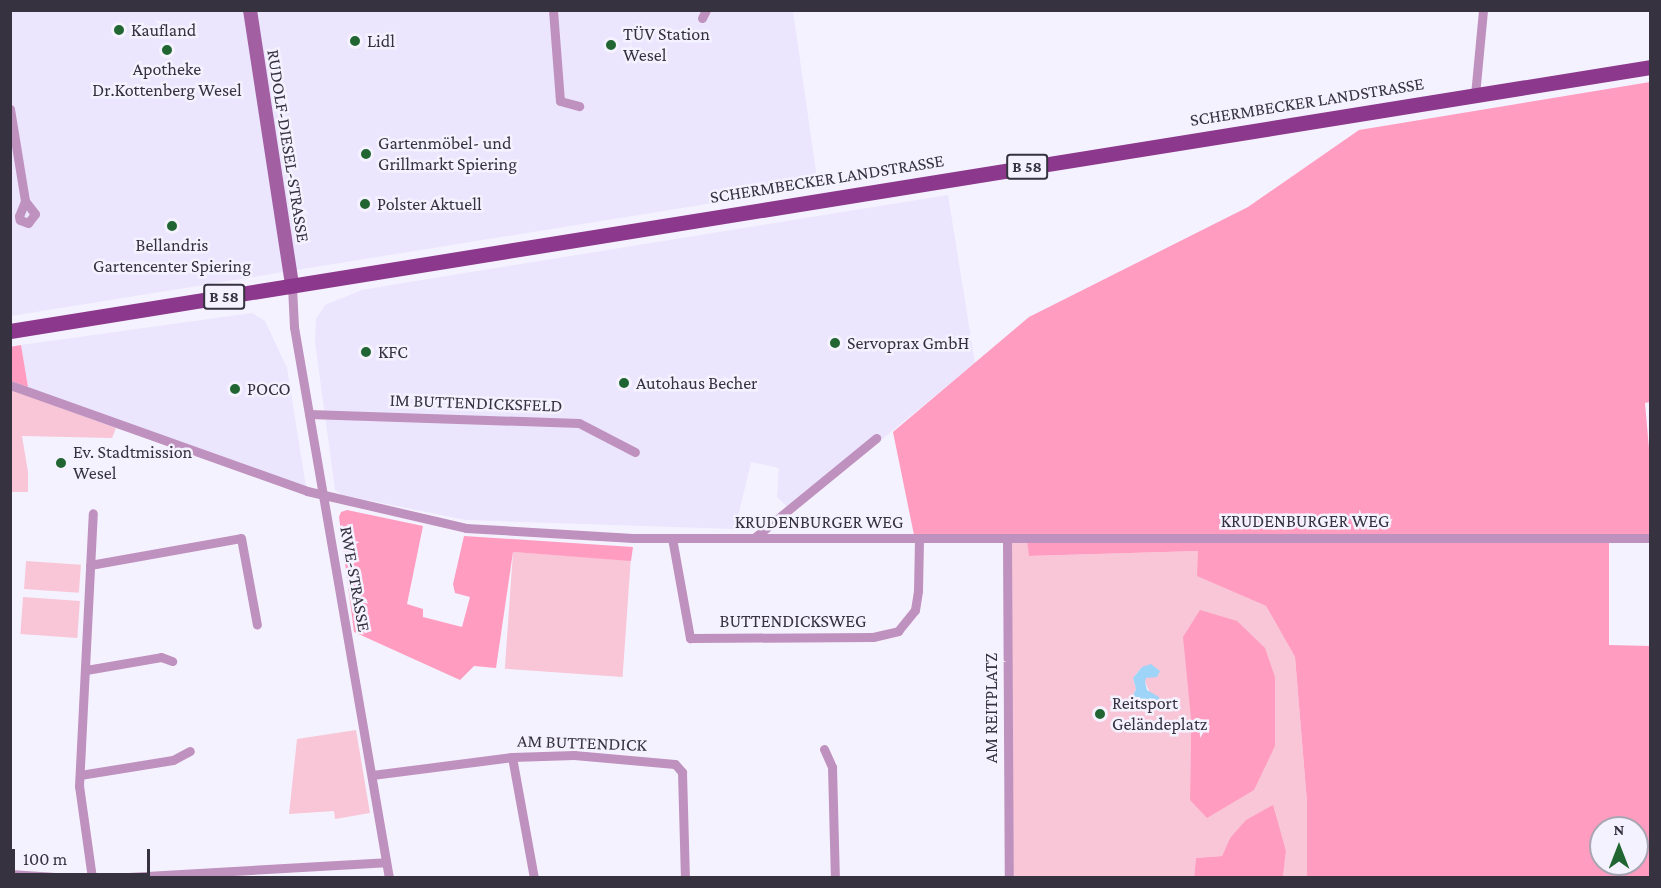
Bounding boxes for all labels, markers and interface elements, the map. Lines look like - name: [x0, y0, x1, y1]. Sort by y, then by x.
- place label: Kaufland: [131, 19, 196, 41]
- marker: Kaufland: [112, 23, 126, 37]
- place label: TÜV Station Wesel: [623, 24, 710, 66]
- place label: Lidl: [367, 30, 395, 52]
- marker: Lidl: [348, 34, 362, 48]
- marker: TÜV Station Wesel: [604, 38, 618, 52]
- marker: Apotheke Dr.Kottenberg Wesel: [160, 43, 174, 57]
- street label: RUDOLF-DIESEL-STRASSE: [262, 48, 314, 244]
- place label: Apotheke Dr.Kottenberg Wesel: [92, 59, 242, 101]
- street label: SCHERMBECKER LANDSTRASSE: [1189, 73, 1425, 131]
- place label: Gartenmöbel- und Grillmarkt Spiering: [378, 133, 517, 176]
- marker: Gartenmöbel- und Grillmarkt Spiering: [359, 147, 373, 161]
- street label: SCHERMBECKER LANDSTRASSE: [709, 150, 945, 208]
- road number: B 58: [1006, 154, 1048, 180]
- place label: Polster Aktuell: [377, 193, 482, 215]
- marker: Polster Aktuell: [358, 197, 372, 211]
- marker: Bellandris Gartencenter Spiering: [165, 219, 179, 233]
- place label: Bellandris Gartencenter Spiering: [93, 235, 251, 278]
- road number: B 58: [203, 284, 245, 310]
- place label: Servoprax GmbH: [847, 332, 969, 354]
- marker: Servoprax GmbH: [828, 336, 842, 350]
- place label: KFC: [378, 341, 408, 363]
- marker: KFC: [359, 345, 373, 359]
- place label: Autohaus Becher: [636, 372, 757, 394]
- marker: Autohaus Becher: [617, 376, 631, 390]
- place label: POCO: [247, 378, 291, 400]
- marker: POCO: [228, 382, 242, 396]
- street label: IM BUTTENDICKSFELD: [389, 389, 563, 417]
- place label: Ev. Stadtmission Wesel: [73, 442, 192, 484]
- marker: Ev. Stadtmission Wesel: [54, 456, 68, 470]
- street label: KRUDENBURGER WEG: [1221, 510, 1389, 532]
- street label: KRUDENBURGER WEG: [735, 511, 903, 533]
- street label: RWE-STRASSE: [335, 525, 375, 633]
- street label: BUTTENDICKSWEG: [720, 610, 866, 632]
- street label: AM REITPLATZ: [980, 653, 1002, 763]
- place label: Reitsport Geländeplatz: [1112, 693, 1207, 736]
- marker: Reitsport Geländeplatz: [1093, 707, 1107, 721]
- street label: AM BUTTENDICK: [517, 730, 647, 756]
- north arrow: [1589, 816, 1649, 876]
- text: N: [1614, 821, 1624, 838]
- scale bar: [15, 837, 153, 875]
- text: 100 m: [23, 849, 67, 869]

